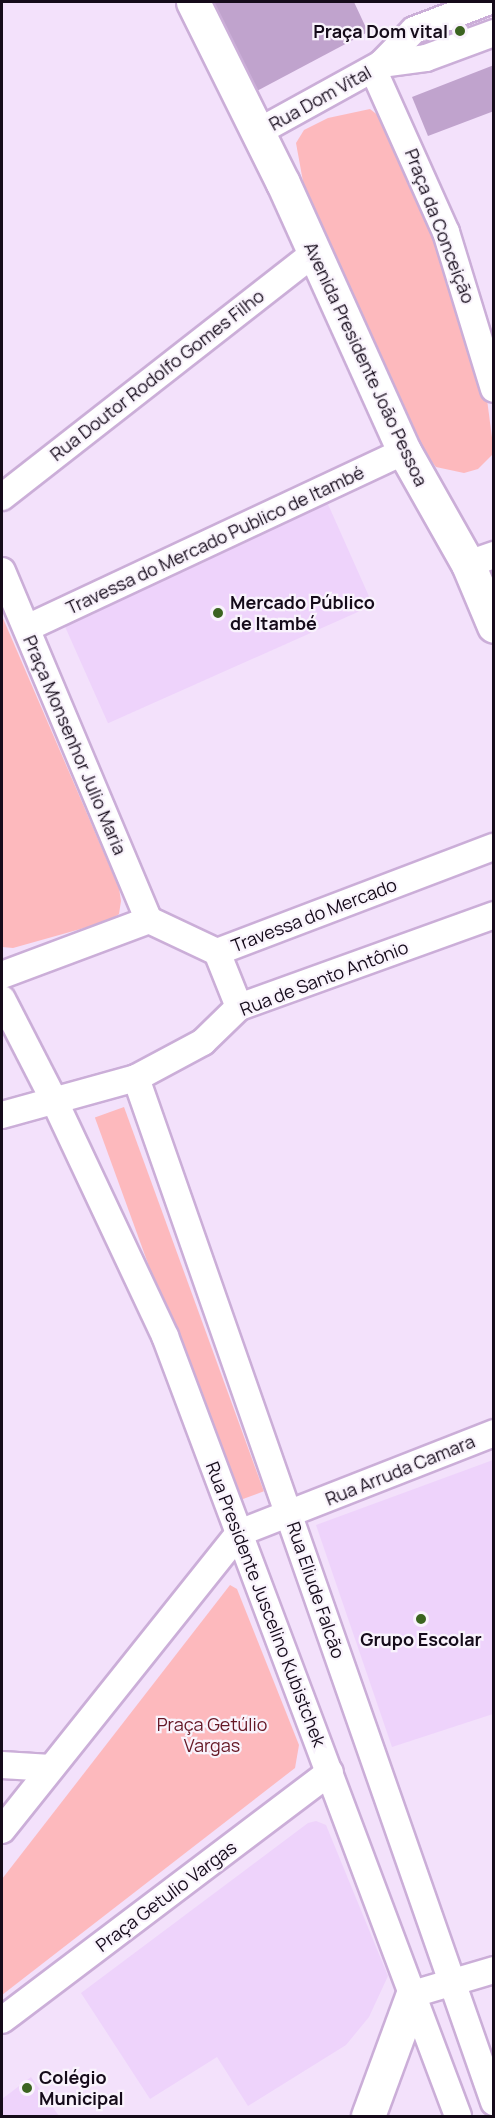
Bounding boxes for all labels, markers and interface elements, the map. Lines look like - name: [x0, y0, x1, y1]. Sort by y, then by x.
- place label: Praça Dom vital: [313, 20, 448, 42]
- marker: Praça Dom vital: [453, 24, 467, 38]
- street label: Rua Dom Vital: [265, 61, 375, 135]
- street label: Praça da Conceição: [401, 146, 479, 306]
- street label: Avenida Presidente João Pessoa: [300, 238, 432, 490]
- street label: Rua Doutor Rodolfo Gomes Filho: [46, 285, 268, 465]
- street label: Travessa do Mercado Publico de Itambé: [63, 461, 367, 619]
- place label: Mercado Público de Itambé: [230, 592, 375, 634]
- marker: Mercado Público de Itambé: [211, 606, 225, 620]
- street label: Praça Monsenhor Julio Maria: [19, 632, 131, 858]
- street label: Travessa do Mercado: [228, 873, 400, 957]
- street label: Rua de Santo Antônio: [237, 936, 411, 1020]
- street label: Rua Arruda Camara: [322, 1430, 478, 1510]
- street label: Rua Presidente Juscelino Kubistchek: [202, 1458, 330, 1750]
- street label: Rua Eliude Falcão: [282, 1519, 350, 1661]
- marker: Grupo Escolar: [414, 1612, 428, 1626]
- place label: Grupo Escolar: [360, 1628, 482, 1650]
- park label: Praça Getúlio Vargas: [157, 1714, 267, 1756]
- street label: Praça Getulio Vargas: [91, 1836, 241, 1956]
- place label: Colégio Municipal: [39, 2067, 124, 2110]
- marker: Colégio Municipal: [20, 2081, 34, 2095]

